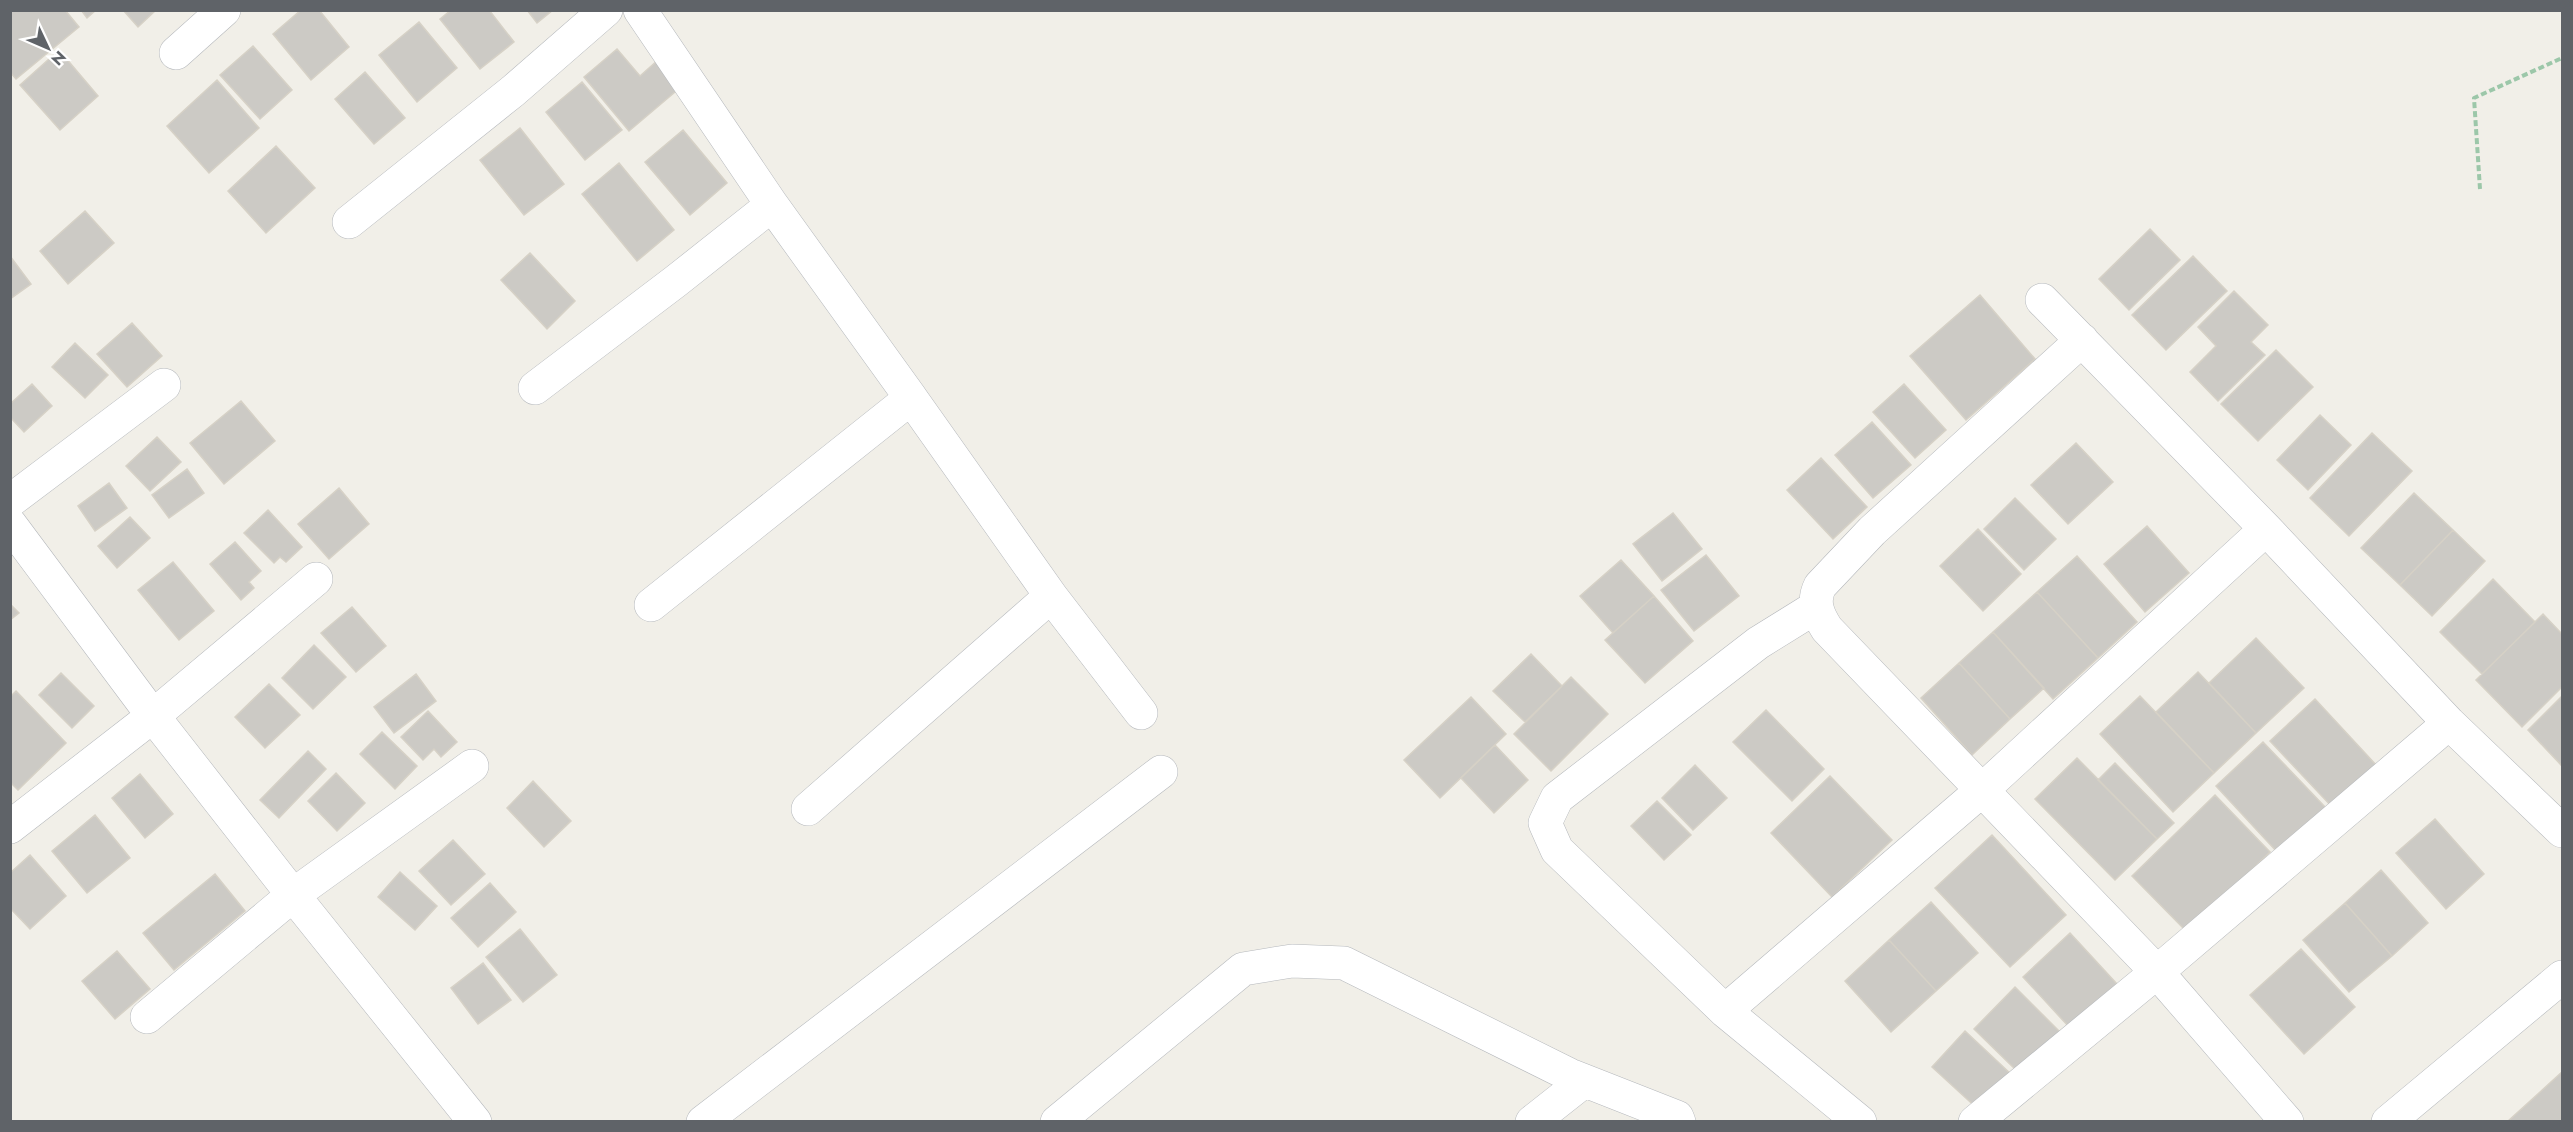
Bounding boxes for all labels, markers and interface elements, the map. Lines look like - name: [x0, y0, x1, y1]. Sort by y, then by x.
- north arrow: [18, 18, 78, 78]
- text: N: [46, 46, 71, 71]

